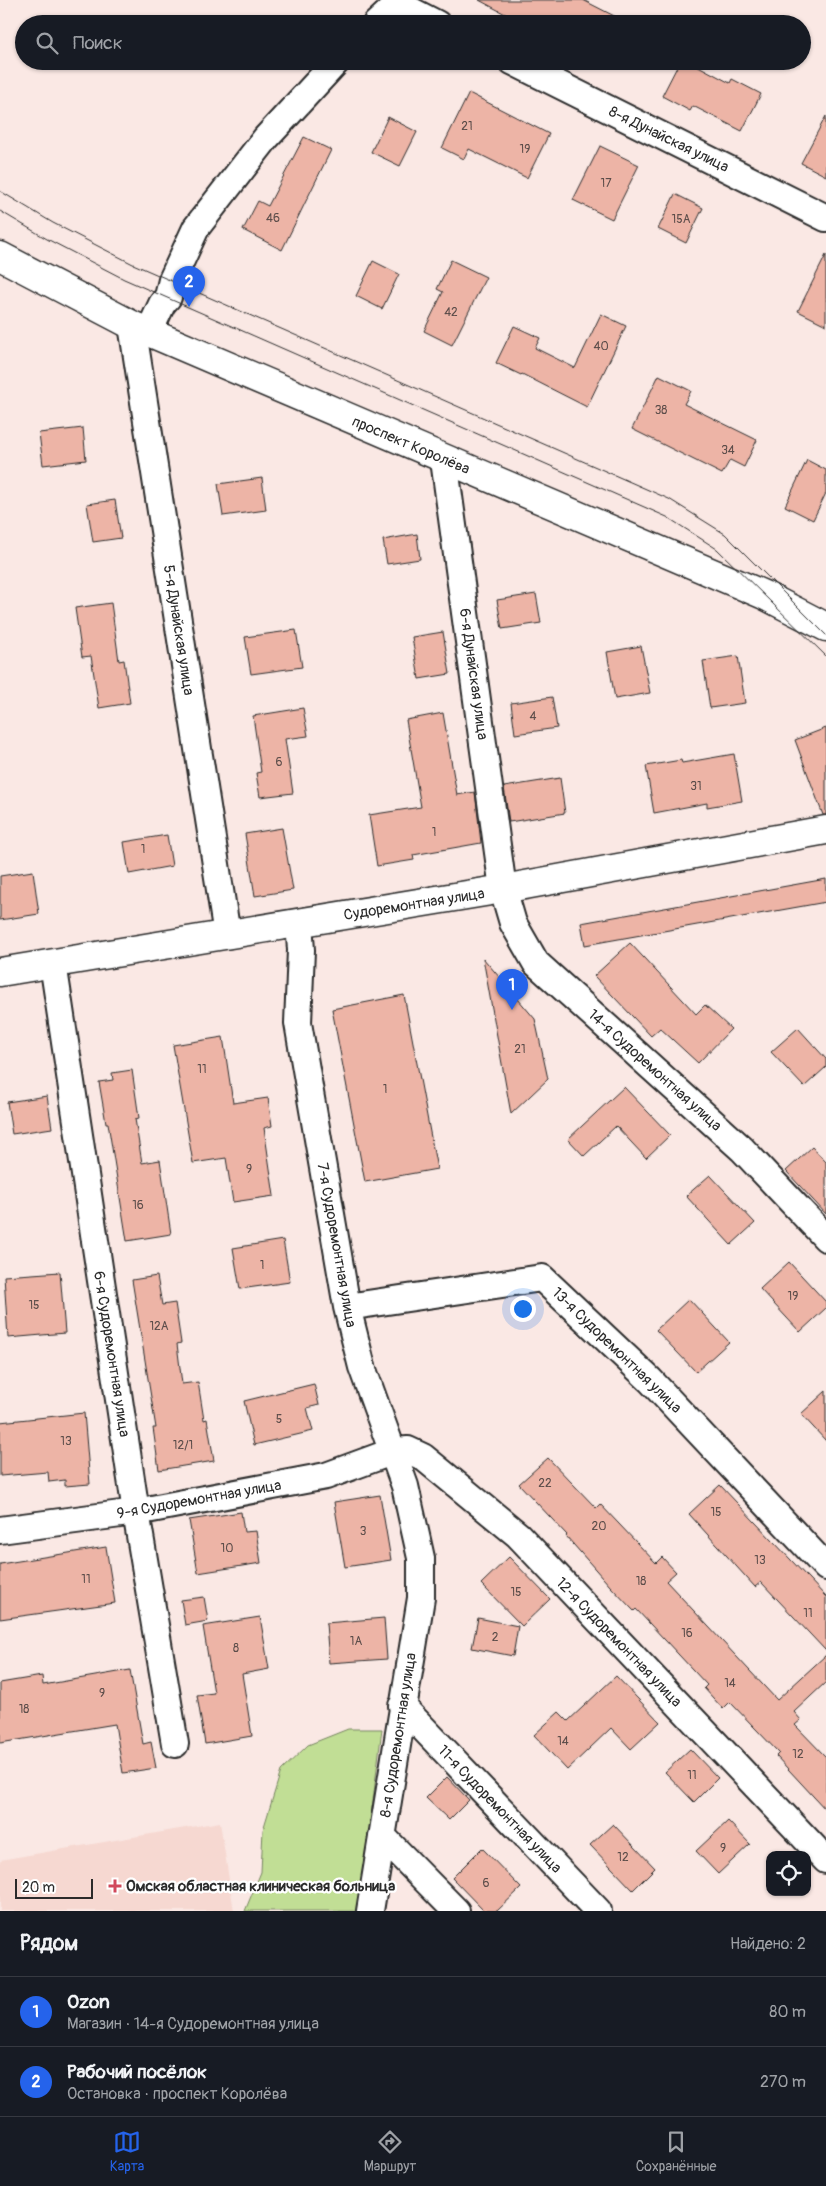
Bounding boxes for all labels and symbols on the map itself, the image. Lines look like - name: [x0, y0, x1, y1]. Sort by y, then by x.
- street label: 8-я Дунайская улица: [606, 102, 732, 177]
- house number: 21: [461, 119, 473, 134]
- house number: 19: [520, 142, 530, 157]
- house number: 17: [600, 176, 612, 191]
- house number: 46: [266, 211, 280, 226]
- house number: 15А: [672, 212, 691, 227]
- pin: 2: [173, 266, 205, 307]
- house number: 42: [444, 305, 458, 320]
- house number: 40: [593, 339, 609, 354]
- house number: 38: [655, 403, 667, 418]
- street label: проспект Королёва: [349, 412, 473, 479]
- house number: 34: [721, 443, 735, 458]
- street label: 5-я Дунайская улица: [159, 563, 198, 697]
- street label: 6-я Дунайская улица: [455, 607, 492, 741]
- house number: 4: [530, 709, 537, 724]
- house number: 6: [276, 755, 283, 770]
- house number: 31: [690, 779, 702, 794]
- house number: 1: [432, 825, 436, 840]
- house number: 1: [141, 842, 145, 857]
- street label: Судоремонтная улица: [342, 884, 486, 925]
- pin: 1: [496, 969, 528, 1010]
- street label: 14-я Судоремонтная улица: [584, 1005, 726, 1135]
- house number: 21: [514, 1042, 526, 1057]
- house number: 11: [197, 1062, 207, 1077]
- house number: 1: [383, 1082, 387, 1097]
- street label: 7-я Судоремонтная улица: [313, 1161, 360, 1329]
- house number: 9: [246, 1162, 252, 1177]
- house number: 16: [132, 1198, 144, 1213]
- house number: 1: [260, 1258, 264, 1273]
- street label: 6-я Судоремонтная улица: [89, 1270, 134, 1438]
- street label: 13-я Судоремонтная улица: [548, 1283, 686, 1417]
- house number: 19: [788, 1289, 798, 1304]
- your location: [510, 1296, 536, 1322]
- house number: 15: [28, 1298, 40, 1313]
- house number: 12А: [149, 1319, 169, 1334]
- house number: 5: [276, 1412, 282, 1427]
- house number: 13: [60, 1434, 72, 1449]
- house number: 12/1: [173, 1438, 193, 1453]
- street label: 9-я Судоремонтная улица: [115, 1476, 283, 1523]
- house number: 22: [538, 1476, 552, 1491]
- house number: 15: [710, 1505, 722, 1520]
- house number: 20: [592, 1519, 606, 1534]
- house number: 3: [360, 1524, 367, 1539]
- house number: 10: [221, 1541, 233, 1556]
- house number: 13: [754, 1553, 766, 1568]
- house number: 11: [81, 1572, 91, 1587]
- street label: 12-я Судоремонтная улица: [552, 1573, 686, 1711]
- house number: 18: [636, 1574, 646, 1589]
- house number: 15: [510, 1585, 522, 1600]
- house number: 11: [803, 1606, 813, 1621]
- house number: 16: [681, 1626, 693, 1641]
- house number: 2: [492, 1630, 499, 1645]
- house number: 1А: [350, 1634, 362, 1649]
- house number: 8: [233, 1641, 239, 1656]
- street label: 8-я Судоремонтная улица: [376, 1651, 421, 1819]
- house number: 14: [724, 1676, 736, 1691]
- house number: 9: [99, 1686, 105, 1701]
- house number: 18: [19, 1702, 29, 1717]
- house number: 14: [557, 1734, 569, 1749]
- street label: 11-я Судоремонтная улица: [434, 1741, 566, 1877]
- house number: 12: [792, 1747, 804, 1762]
- house number: 11: [687, 1768, 697, 1783]
- house number: 9: [720, 1841, 726, 1856]
- house number: 12: [617, 1850, 629, 1865]
- scale bar: [15, 1876, 92, 1899]
- house number: 6: [483, 1876, 490, 1891]
- place label: Омская областная клиническая больница: [126, 1877, 395, 1896]
- marker: Омская областная клиническая больница: [108, 1879, 122, 1893]

